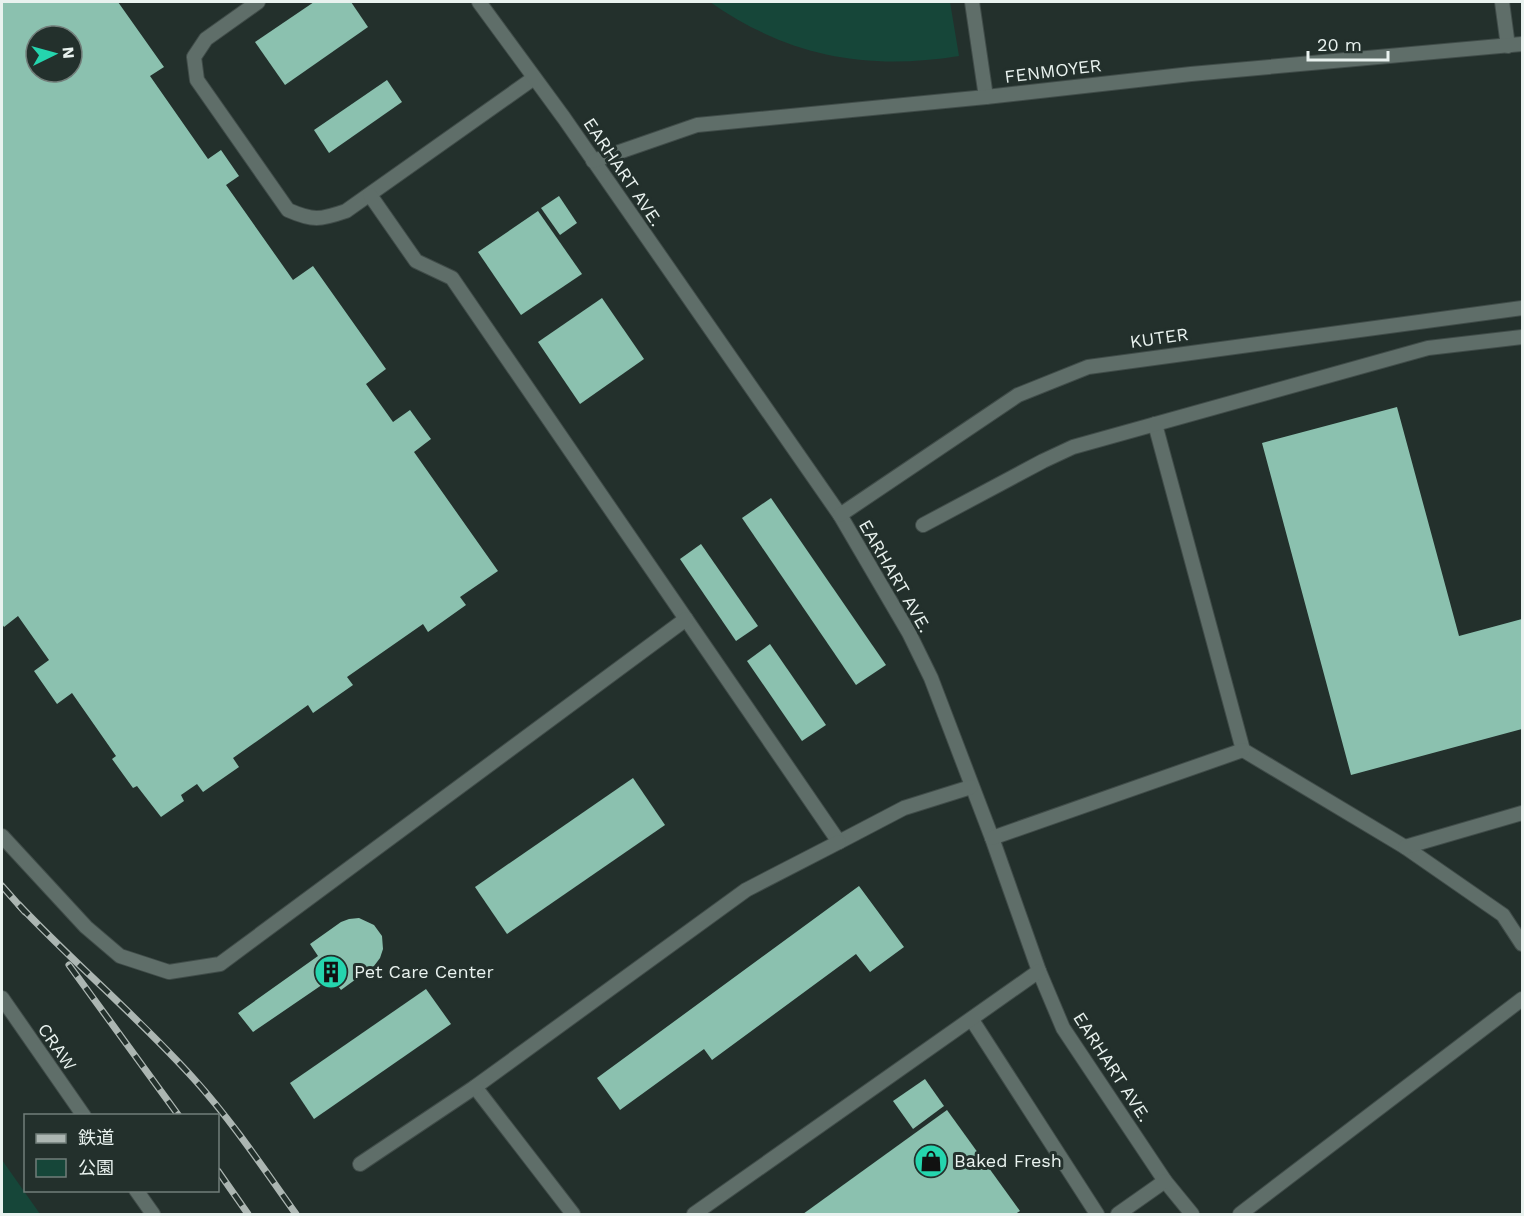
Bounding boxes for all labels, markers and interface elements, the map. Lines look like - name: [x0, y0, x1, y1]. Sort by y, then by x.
- north arrow: [24, 24, 84, 84]
- scale bar: [1308, 24, 1388, 62]
- text: 20 m: [1317, 34, 1362, 55]
- text: N: [58, 46, 78, 59]
- street label: FENMOYER: [1003, 54, 1103, 87]
- street label: EARHART AVE.: [579, 113, 668, 230]
- street label: KUTER: [1128, 323, 1190, 352]
- street label: EARHART AVE.: [855, 516, 936, 636]
- building icon: Pet Care Center: [313, 954, 349, 990]
- place label: Pet Care Center: [354, 961, 494, 982]
- street label: EARHART AVE.: [1069, 1008, 1156, 1126]
- street label: CRAW: [34, 1019, 81, 1074]
- legend: [24, 1114, 219, 1192]
- text: 鉄道: [78, 1127, 114, 1148]
- shop icon: Baked Fresh: [913, 1143, 949, 1179]
- place label: Baked Fresh: [954, 1150, 1062, 1171]
- text: 公園: [78, 1157, 114, 1178]

